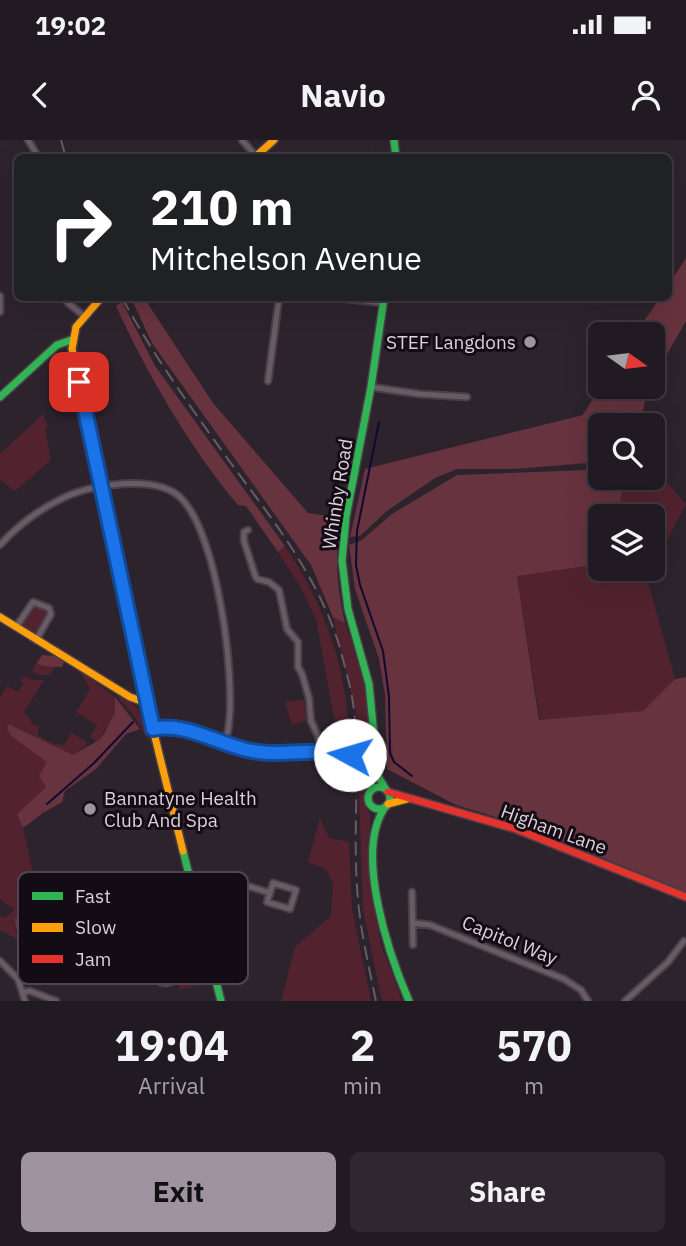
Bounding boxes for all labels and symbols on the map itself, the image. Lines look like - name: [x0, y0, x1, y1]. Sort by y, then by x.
- north arrow: [588, 322, 665, 399]
- place label: STEF Langdons: [386, 330, 516, 354]
- marker: STEF Langdons: [522, 334, 538, 350]
- pin: [49, 352, 109, 412]
- street label: Whinby Road: [316, 437, 358, 551]
- position arrow: [313, 718, 387, 792]
- place label: Bannatyne Health Club And Spa: [104, 786, 257, 832]
- street label: Higham Lane: [498, 799, 610, 859]
- marker: Bannatyne Health Club And Spa: [82, 801, 98, 817]
- legend: [18, 872, 248, 984]
- text: Fast: [75, 884, 111, 908]
- street label: Capitol Way: [459, 910, 562, 970]
- text: Slow: [75, 915, 116, 939]
- text: Jam: [75, 947, 111, 971]

